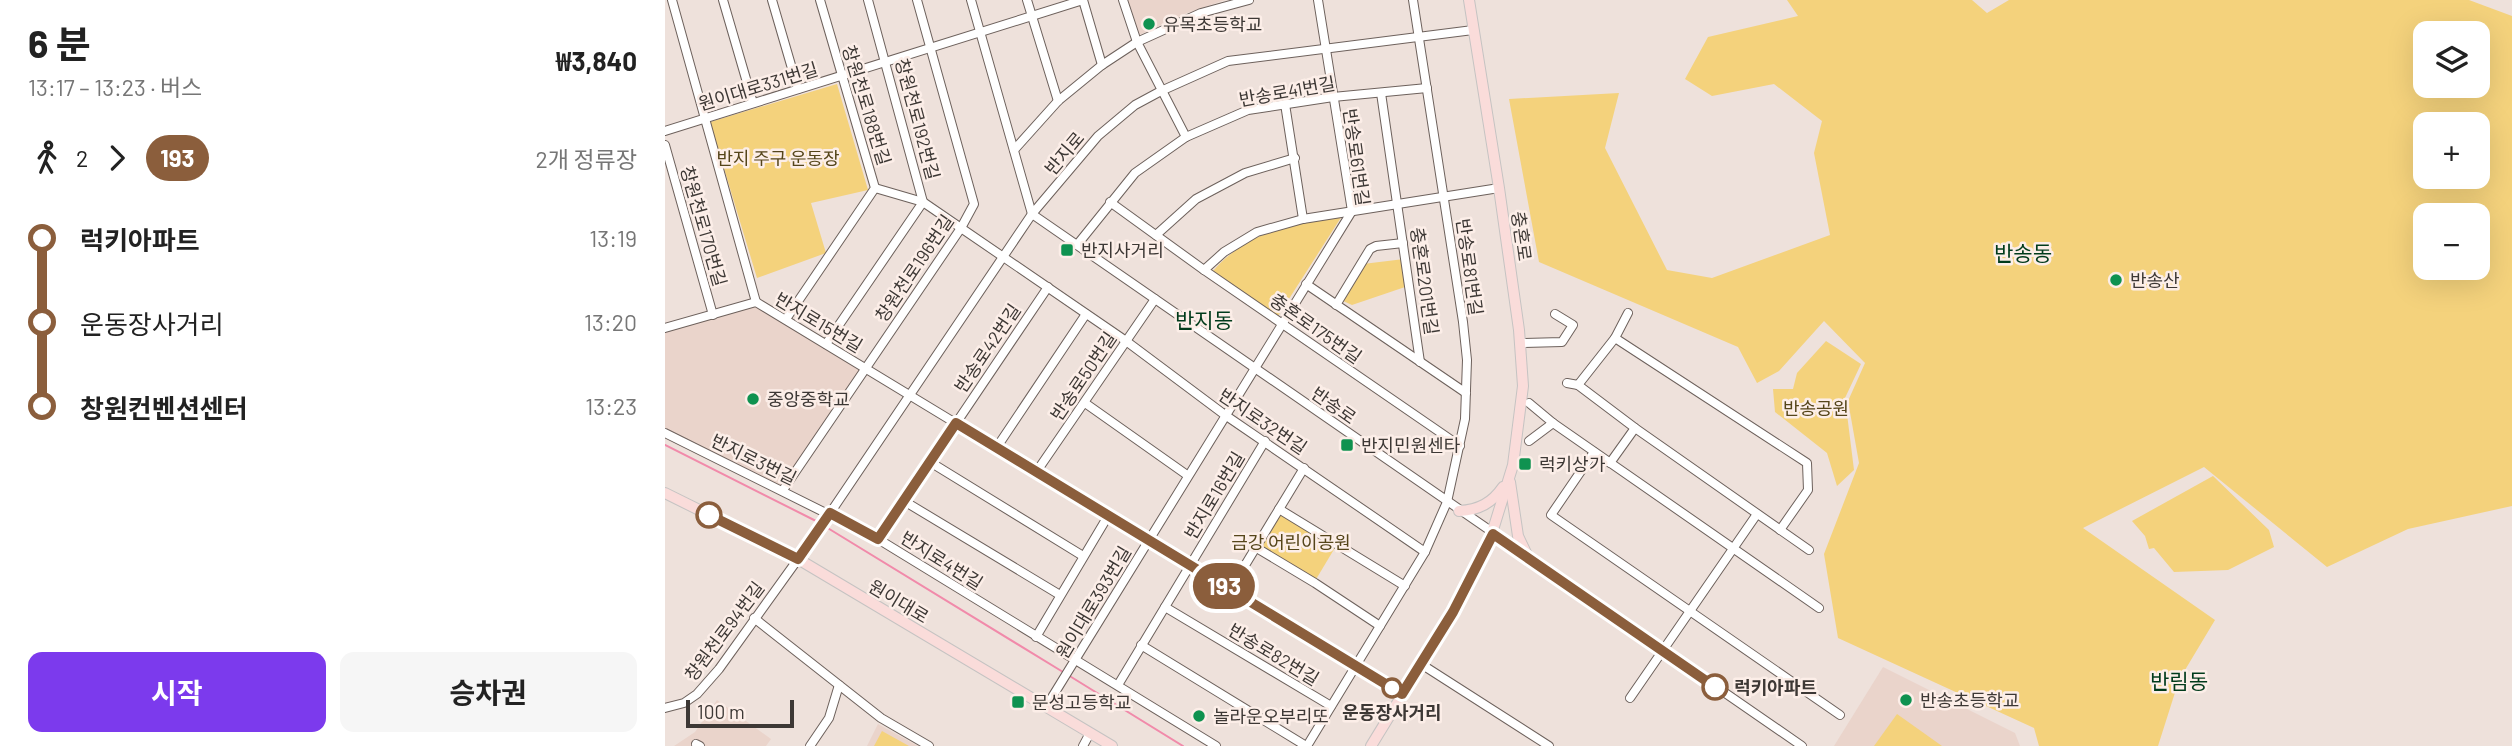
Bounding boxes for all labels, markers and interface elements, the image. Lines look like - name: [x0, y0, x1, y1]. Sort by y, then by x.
- place label: 유목초등학교: [1163, 13, 1262, 35]
- marker: 유목초등학교: [1141, 16, 1157, 32]
- text: 6 분: [28, 20, 91, 66]
- map controls: [2413, 21, 2490, 280]
- button: layers: [2413, 21, 2490, 98]
- street label: 창원천로188번길: [838, 42, 896, 168]
- text: ₩3,840: [556, 45, 637, 76]
- street label: 창원천로192번길: [891, 56, 945, 182]
- street label: 원이대로331번길: [695, 57, 821, 115]
- street label: 반송로41번길: [1237, 72, 1337, 110]
- text: 13:17 – 13:23 · 버스: [28, 73, 202, 101]
- street label: 반송로61번길: [1339, 107, 1375, 207]
- button: +: [2413, 112, 2490, 189]
- street label: 반지로: [1040, 127, 1088, 179]
- icon: walk: [28, 139, 66, 177]
- icon: forward: [98, 139, 136, 177]
- text: 193: [160, 143, 195, 172]
- text: 2: [76, 144, 88, 172]
- text: 2개 정류장: [535, 145, 637, 173]
- park label: 반지 주구 운동장: [716, 147, 840, 169]
- street label: 창원천로170번길: [676, 163, 732, 289]
- button: −: [2413, 203, 2490, 280]
- street label: 창원천로196번길: [870, 210, 958, 326]
- street label: 충혼로: [1508, 210, 1536, 262]
- street label: 반송로81번길: [1452, 217, 1488, 317]
- text: 럭키아파트: [80, 224, 200, 255]
- text: 13:19: [589, 224, 637, 252]
- street label: 충혼로201번길: [1407, 226, 1443, 336]
- place label: 반지사거리: [1081, 239, 1164, 261]
- district label: 반송동: [1994, 240, 2052, 265]
- marker: 반지사거리: [1059, 242, 1075, 258]
- place label: 반송산: [2130, 269, 2180, 291]
- marker: 반송산: [2108, 272, 2124, 288]
- street label: 반지로15번길: [771, 287, 867, 357]
- street label: 충혼로175번길: [1266, 288, 1366, 368]
- street label: 반송로42번길: [949, 299, 1025, 397]
- district label: 반지동: [1175, 307, 1233, 332]
- text: 운동장사거리: [80, 308, 224, 339]
- text: 13:20: [584, 308, 637, 336]
- street label: 반송로50번길: [1045, 327, 1121, 425]
- street label: 반송로: [1307, 382, 1361, 428]
- street label: 반지로32번길: [1215, 383, 1311, 459]
- place label: 중앙중학교: [767, 388, 850, 410]
- marker: 중앙중학교: [745, 391, 761, 407]
- text: 창원컨벤션센터: [80, 392, 247, 423]
- text: 13:23: [585, 392, 637, 420]
- park label: 반송공원: [1783, 397, 1849, 419]
- street label: 반지로3번길: [708, 429, 800, 489]
- place label: 반지민원센타: [1361, 434, 1461, 456]
- marker: 반지민원센타: [1339, 437, 1355, 453]
- street label: 반지로16번길: [1179, 447, 1249, 543]
- place label: 럭키상가: [1539, 453, 1606, 475]
- marker: 럭키상가: [1517, 456, 1533, 472]
- unlabelled marker: [696, 502, 722, 528]
- street label: 반지로4번길: [897, 526, 987, 594]
- park label: 금강 어린이공원: [1231, 531, 1351, 553]
- street label: 원이대로393번길: [1051, 542, 1135, 662]
- line badge: 193: [1184, 563, 1264, 609]
- text: 193: [1207, 571, 1241, 600]
- street label: 원이대로: [865, 575, 933, 627]
- street label: 창원천로94번길: [680, 577, 768, 685]
- street label: 반송로82번길: [1225, 618, 1323, 690]
- button: 시작: [28, 652, 326, 732]
- button: 승차권: [340, 652, 637, 732]
- district label: 반림동: [2150, 668, 2208, 693]
- marker: 럭키아파트: [1702, 674, 1728, 700]
- place label: 럭키아파트: [1734, 676, 1817, 698]
- marker: 운동장사거리: [1382, 678, 1402, 698]
- place label: 반송초등학교: [1920, 689, 2019, 711]
- place label: 문성고등학교: [1032, 691, 1131, 713]
- marker: 반송초등학교: [1898, 692, 1914, 708]
- marker: 문성고등학교: [1010, 694, 1026, 710]
- scale bar: [686, 697, 795, 729]
- text: 100 m: [697, 700, 745, 723]
- place label: 운동장사거리: [1342, 701, 1442, 723]
- place label: 놀라운오부리또: [1213, 705, 1329, 727]
- marker: 놀라운오부리또: [1191, 708, 1207, 724]

